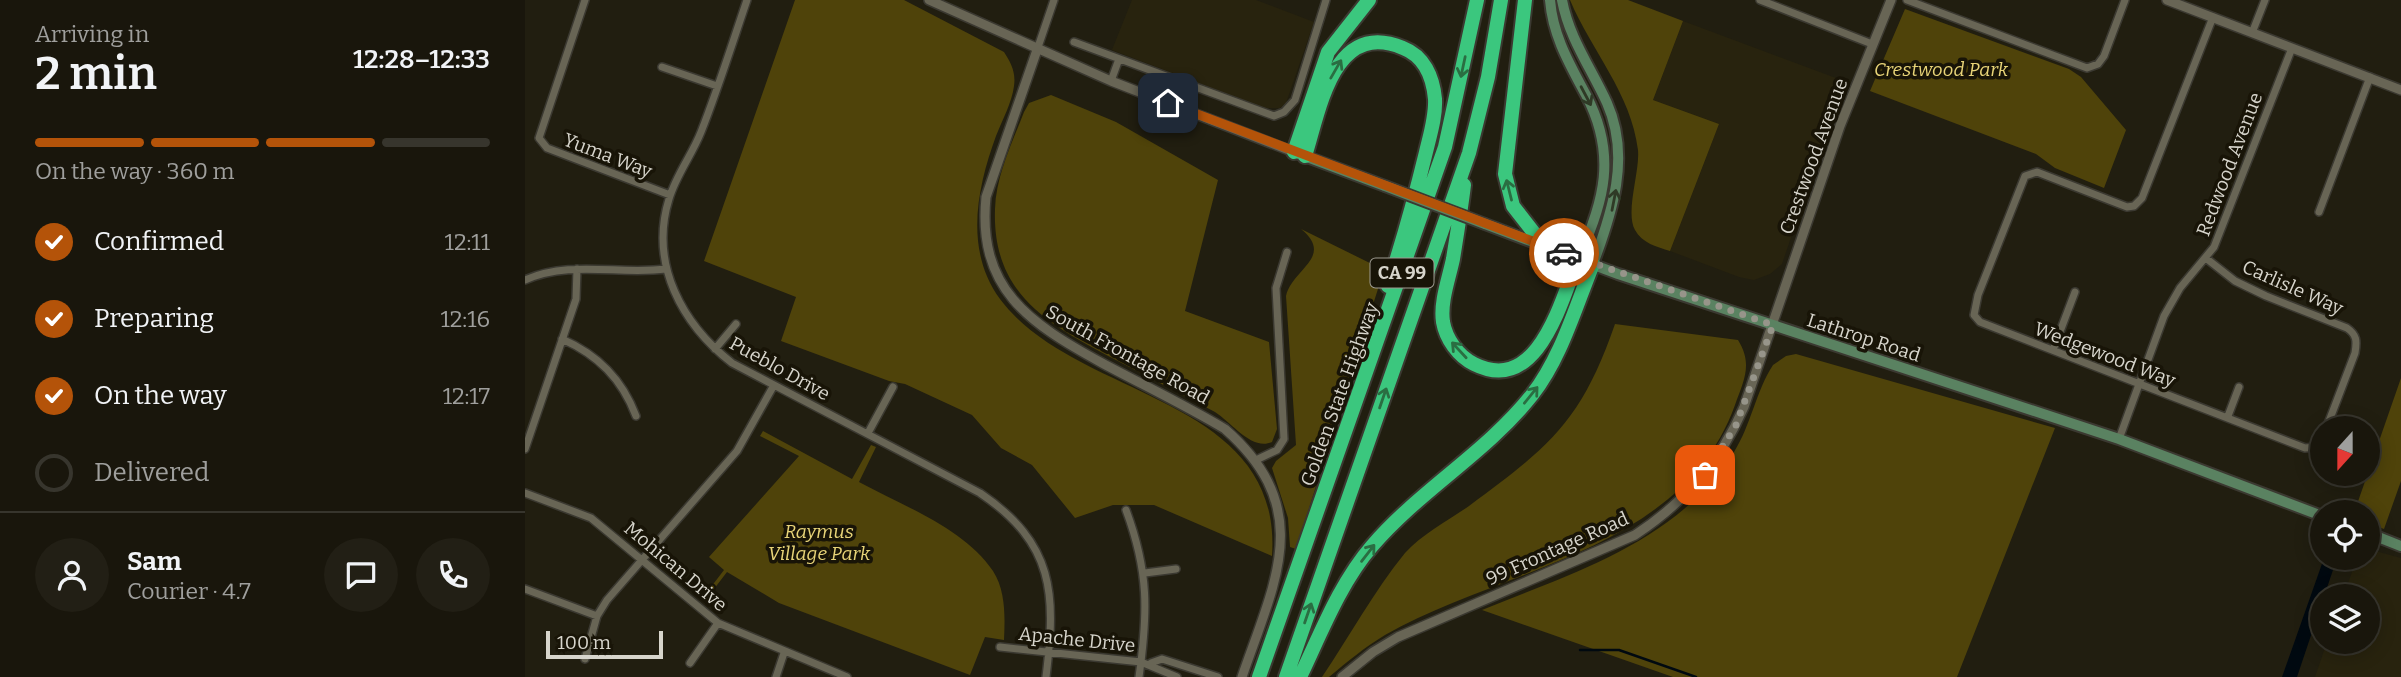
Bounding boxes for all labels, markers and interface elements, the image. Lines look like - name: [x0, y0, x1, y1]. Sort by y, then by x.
- text: Arriving in: [35, 20, 149, 48]
- text: 12:28–12:33: [353, 44, 490, 75]
- text: 2 min: [35, 46, 157, 101]
- one-way arrow: [1456, 55, 1470, 78]
- park label: Crestwood Park: [1874, 58, 2009, 81]
- one-way arrow: [1329, 60, 1343, 80]
- pin: [1138, 73, 1198, 133]
- street label: Crestwood Avenue: [1775, 75, 1852, 237]
- icon: home: [1149, 84, 1187, 122]
- one-way arrow: [1580, 86, 1594, 106]
- street label: Redwood Avenue: [2192, 89, 2267, 239]
- street label: Yuma Way: [560, 128, 656, 183]
- text: On the way · 360 m: [35, 157, 234, 185]
- one-way arrow: [1502, 179, 1515, 202]
- one-way arrow: [1608, 189, 1621, 212]
- courier: [1529, 218, 1599, 288]
- icon: check: [35, 223, 73, 261]
- text: Confirmed: [94, 226, 224, 257]
- text: 12:11: [445, 228, 490, 256]
- icon: car: [1545, 234, 1583, 272]
- street label: Carlisle Way: [2239, 255, 2348, 320]
- road number: CA 99: [1371, 258, 1433, 288]
- street label: Golden State Highway: [1295, 298, 1384, 489]
- icon: check: [35, 300, 73, 338]
- street label: South Frontage Road: [1042, 300, 1214, 409]
- text: Preparing: [94, 303, 214, 334]
- text: 12:16: [440, 305, 490, 333]
- street label: Lathrop Road: [1804, 308, 1923, 367]
- street label: Wedgewood Way: [2031, 317, 2180, 392]
- street label: Pueblo Drive: [726, 331, 834, 405]
- one-way arrow: [1451, 342, 1468, 360]
- icon: check: [35, 377, 73, 415]
- text: On the way: [94, 380, 227, 411]
- text: 12:17: [443, 382, 490, 410]
- one-way arrow: [1523, 386, 1538, 404]
- one-way arrow: [1378, 387, 1390, 409]
- north arrow: [2310, 416, 2380, 486]
- map controls: [2310, 416, 2380, 654]
- pin: [1675, 445, 1735, 505]
- icon: bag: [1686, 456, 1724, 494]
- text: Delivered: [94, 457, 209, 488]
- button: locate: [2310, 500, 2380, 570]
- street label: 99 Frontage Road: [1482, 507, 1632, 590]
- street label: Mohican Drive: [619, 517, 732, 616]
- park label: Raymus Village Park: [768, 520, 871, 565]
- button: person: [35, 538, 109, 612]
- button: chat: [324, 538, 398, 612]
- button: phone: [416, 538, 490, 612]
- one-way arrow: [1360, 544, 1375, 562]
- text: Sam: [127, 546, 182, 577]
- text: Courier · 4.7: [127, 577, 251, 605]
- button: layers: [2310, 584, 2380, 654]
- one-way arrow: [1303, 602, 1315, 624]
- street label: Apache Drive: [1018, 622, 1136, 657]
- scale bar: [546, 628, 663, 660]
- text: 100 m: [557, 631, 611, 654]

